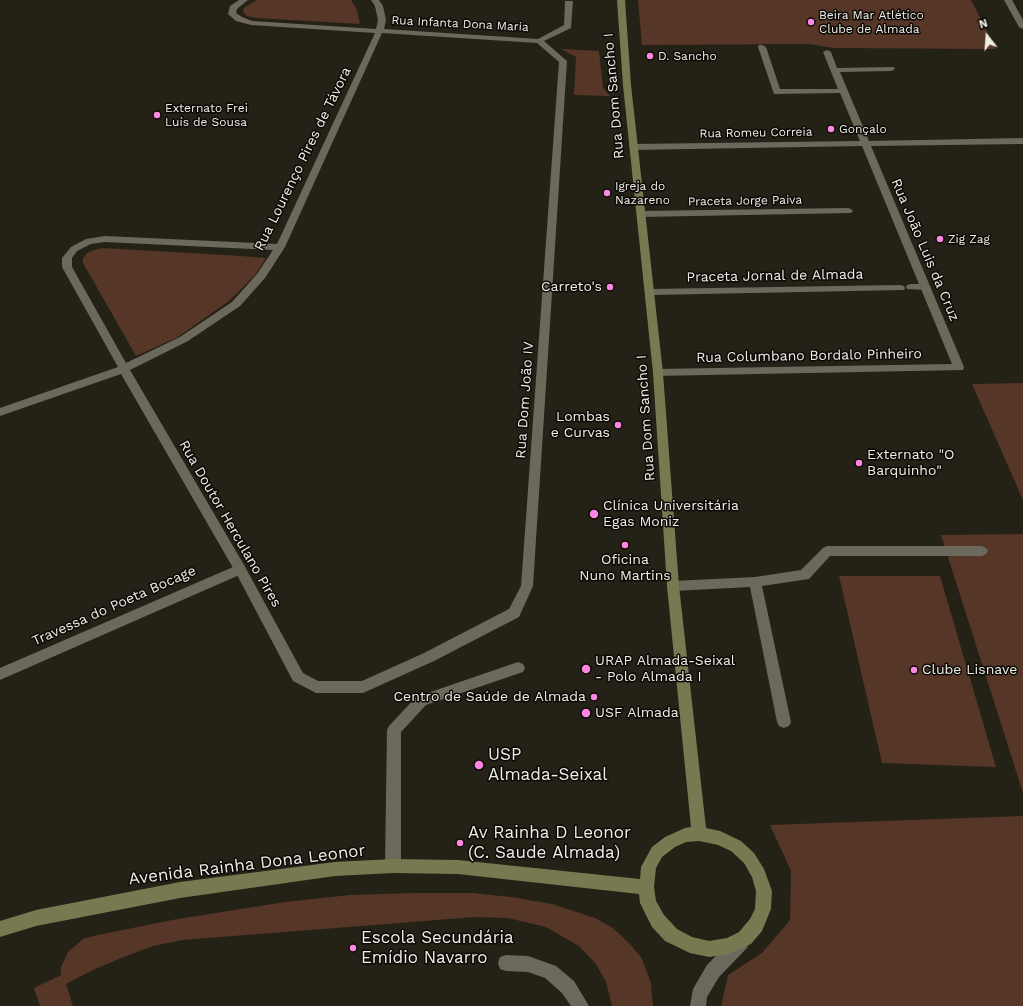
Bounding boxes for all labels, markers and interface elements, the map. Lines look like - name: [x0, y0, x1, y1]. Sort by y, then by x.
- place label: Beira Mar Atlético Clube de Almada: [819, 8, 924, 36]
- street label: Rua Infanta Dona Maria: [391, 13, 529, 35]
- north arrow: [967, 16, 1007, 56]
- marker: Beira Mar Atlético Clube de Almada: [806, 17, 816, 27]
- text: N: [978, 17, 989, 31]
- street label: Rua Dom Sancho I: [600, 32, 628, 160]
- place label: D. Sancho: [658, 49, 717, 63]
- marker: D. Sancho: [645, 51, 655, 61]
- street label: Rua Lourenço Pires de Távora: [251, 64, 355, 254]
- place label: Externato Frei Luís de Sousa: [165, 101, 248, 129]
- marker: Externato Frei Luís de Sousa: [152, 110, 162, 120]
- place label: Gonçalo: [839, 122, 887, 136]
- marker: Gonçalo: [826, 124, 836, 134]
- street label: Rua Romeu Correia: [699, 125, 813, 141]
- street label: Rua João Luis da Cruz: [887, 176, 963, 324]
- place label: Igreja do Nazareno: [615, 179, 670, 207]
- marker: Igreja do Nazareno: [602, 188, 612, 198]
- street label: Praceta Jorge Paiva: [688, 193, 802, 209]
- place label: Zig Zag: [948, 232, 990, 246]
- marker: Zig Zag: [935, 234, 945, 244]
- street label: Praceta Jornal de Almada: [686, 266, 864, 286]
- place label: Carreto's: [541, 279, 602, 295]
- marker: Carreto's: [605, 282, 615, 292]
- street label: Rua Dom João IV: [513, 341, 537, 459]
- street label: Rua Columbano Bordalo Pinheiro: [696, 346, 922, 366]
- street label: Rua Dom Sancho I: [633, 354, 659, 482]
- place label: Lombas e Curvas: [551, 409, 610, 442]
- marker: Lombas e Curvas: [613, 420, 623, 430]
- street label: Rua Doutor Herculano Pires: [175, 438, 285, 610]
- place label: Externato "O Barquinho": [867, 447, 955, 480]
- marker: Externato "O Barquinho": [854, 458, 864, 468]
- place label: Clínica Universitária Egas Moniz: [603, 498, 739, 530]
- marker: Clínica Universitária Egas Moniz: [588, 508, 600, 520]
- marker: Oficina Nuno Martins: [620, 540, 630, 550]
- place label: Oficina Nuno Martins: [579, 552, 671, 584]
- street label: Travessa do Poeta Bocage: [29, 562, 199, 650]
- place label: URAP Almada-Seixal - Polo Almada I: [595, 653, 735, 686]
- place label: Clube Lisnave: [922, 662, 1017, 678]
- marker: URAP Almada-Seixal - Polo Almada I: [580, 663, 592, 675]
- marker: Clube Lisnave: [909, 665, 919, 675]
- place label: Centro de Saúde de Almada: [393, 689, 586, 705]
- marker: Centro de Saúde de Almada: [589, 692, 599, 702]
- place label: USF Almada: [595, 705, 679, 721]
- marker: USF Almada: [580, 707, 592, 719]
- place label: USP Almada-Seixal: [488, 745, 607, 785]
- marker: USP Almada-Seixal: [473, 759, 485, 771]
- place label: Av Rainha D Leonor (C. Saude Almada): [468, 823, 631, 863]
- marker: Av Rainha D Leonor (C. Saude Almada): [455, 838, 465, 848]
- street label: Avenida Rainha Dona Leonor: [127, 840, 367, 890]
- place label: Escola Secundária Emídio Navarro: [361, 928, 514, 968]
- marker: Escola Secundária Emídio Navarro: [348, 943, 358, 953]

